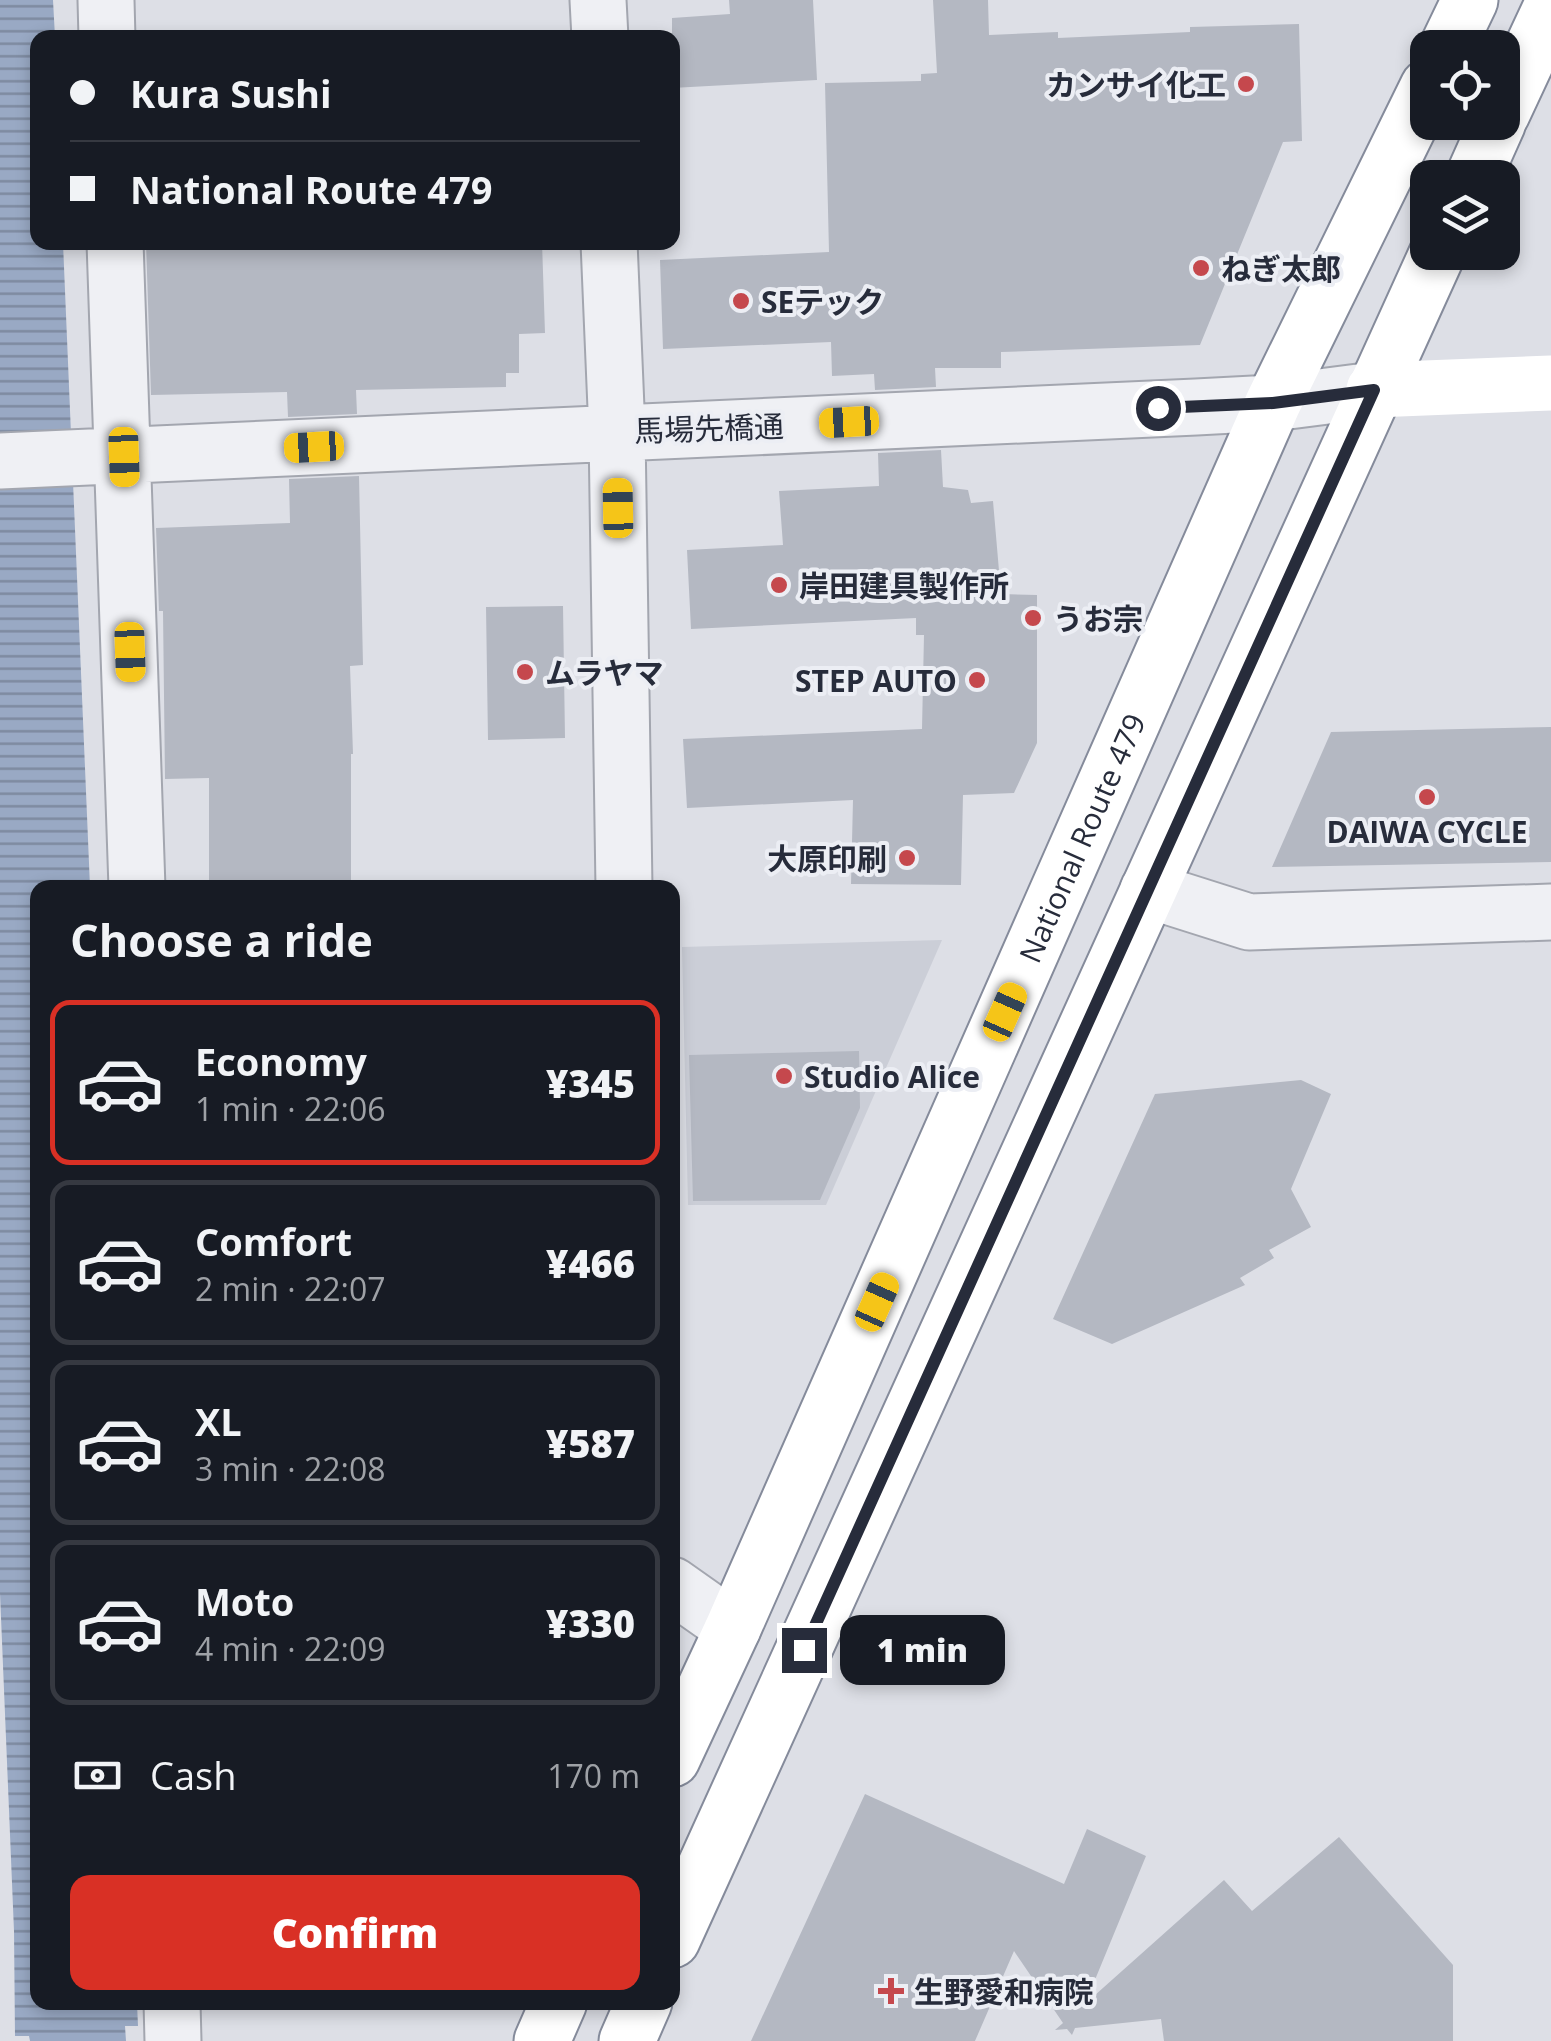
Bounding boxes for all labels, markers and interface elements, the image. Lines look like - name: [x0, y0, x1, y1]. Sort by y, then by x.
- map controls: [1410, 30, 1520, 270]
- button: locate: [1410, 30, 1520, 140]
- place label: カンサイ化工: [1046, 64, 1226, 105]
- text: Kura Sushi: [130, 67, 332, 119]
- marker: カンサイ化工: [1235, 73, 1257, 95]
- button: layers: [1410, 160, 1520, 270]
- text: National Route 479: [130, 163, 492, 215]
- place label: ねぎ太郎: [1221, 248, 1341, 289]
- marker: ねぎ太郎: [1190, 257, 1212, 279]
- place label: SEテック: [761, 281, 884, 322]
- marker: SEテック: [730, 290, 752, 312]
- route start: [1136, 386, 1181, 431]
- street label: 馬場先橋通: [633, 405, 785, 451]
- car: [818, 405, 880, 439]
- car: [108, 426, 140, 488]
- car: [283, 430, 345, 464]
- car: [602, 478, 634, 538]
- place label: 岸田建具製作所: [799, 565, 1009, 606]
- marker: 岸田建具製作所: [768, 574, 790, 596]
- place label: うお宗: [1053, 598, 1143, 639]
- marker: うお宗: [1022, 607, 1044, 629]
- car: [114, 621, 146, 683]
- place label: ムラヤマ: [545, 652, 664, 693]
- place label: STEP AUTO: [795, 660, 957, 701]
- marker: ムラヤマ: [514, 661, 536, 683]
- marker: STEP AUTO: [966, 669, 988, 691]
- street label: National Route 479: [1009, 707, 1154, 969]
- marker: DAIWA CYCLE: [1416, 786, 1438, 808]
- place label: DAIWA CYCLE: [1326, 811, 1528, 852]
- place label: 大原印刷: [767, 838, 887, 879]
- marker: 大原印刷: [896, 847, 918, 869]
- text: Choose a ride: [70, 909, 373, 970]
- car: [979, 978, 1031, 1046]
- text: Economy: [195, 1035, 367, 1087]
- icon: car: [75, 1038, 165, 1128]
- place label: Studio Alice: [804, 1056, 980, 1097]
- text: ¥345: [546, 1057, 635, 1109]
- marker: Studio Alice: [773, 1065, 795, 1087]
- text: 1 min · 22:06: [195, 1087, 386, 1130]
- text: Comfort: [195, 1215, 352, 1267]
- icon: car: [75, 1218, 165, 1308]
- text: ¥466: [546, 1237, 635, 1289]
- text: 2 min · 22:07: [195, 1267, 386, 1310]
- car: [851, 1268, 903, 1336]
- text: XL: [195, 1395, 242, 1447]
- icon: car: [75, 1398, 165, 1488]
- text: ¥587: [546, 1417, 635, 1469]
- text: 3 min · 22:08: [195, 1447, 386, 1490]
- text: Moto: [195, 1575, 294, 1627]
- icon: car: [75, 1578, 165, 1668]
- text: ¥330: [546, 1597, 635, 1649]
- callout: 1 min: [839, 1615, 1004, 1685]
- text: 4 min · 22:09: [195, 1627, 386, 1670]
- route end: [782, 1628, 827, 1673]
- text: 1 min: [877, 1628, 968, 1671]
- icon: cash: [70, 1748, 125, 1803]
- text: Cash: [150, 1749, 236, 1801]
- text: 170 m: [547, 1754, 640, 1797]
- button: Confirm: [70, 1875, 640, 1990]
- place label: 生野愛和病院: [914, 1971, 1094, 2012]
- marker: 生野愛和病院: [878, 1978, 904, 2004]

